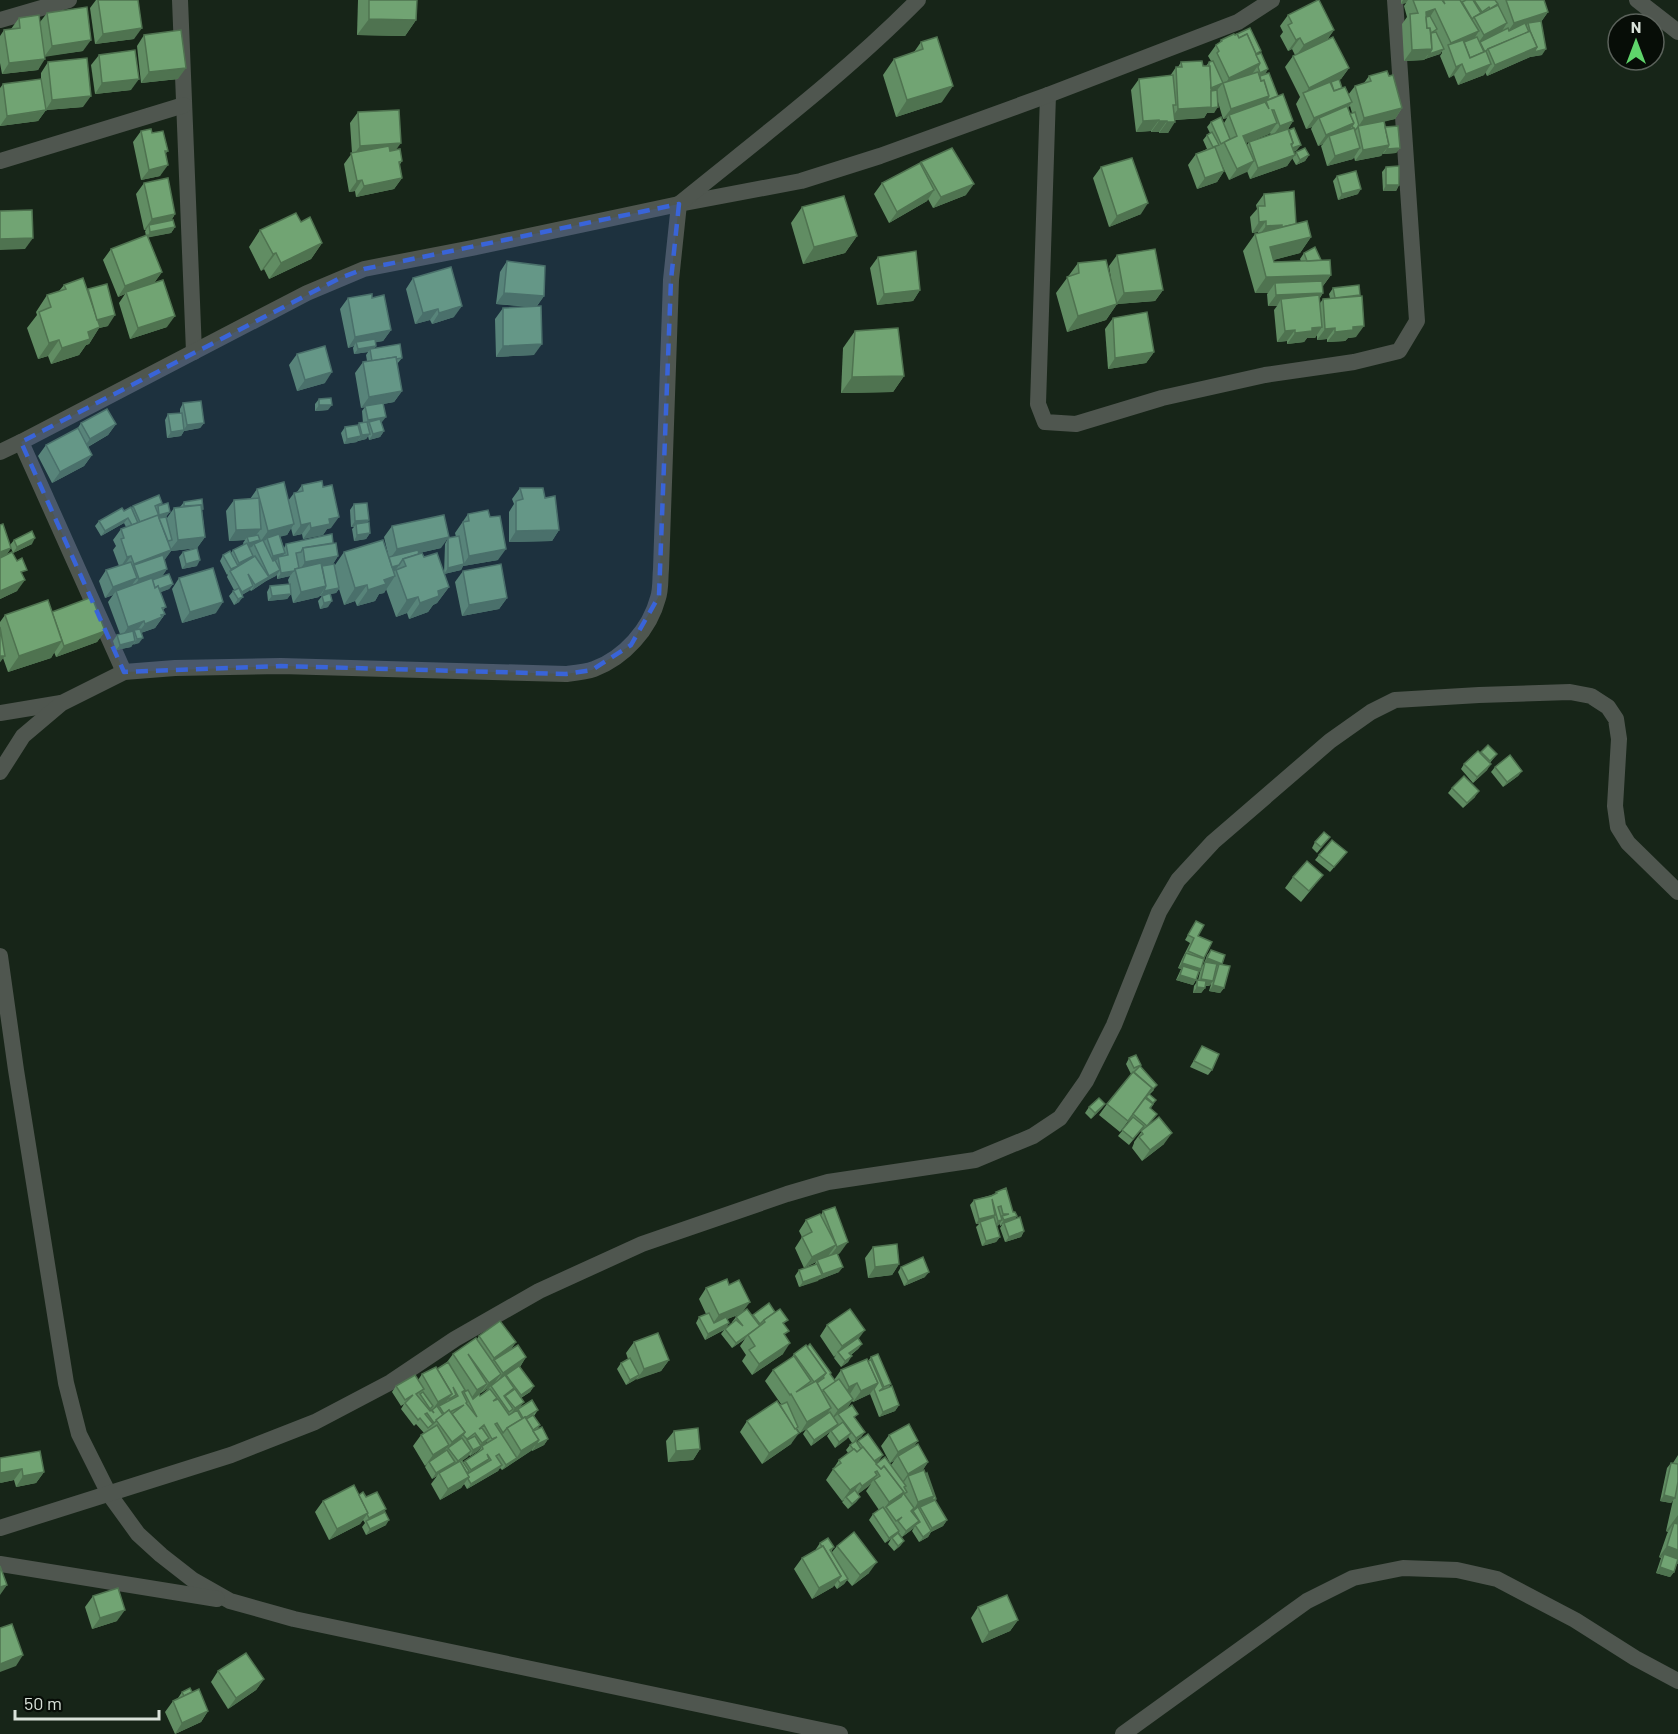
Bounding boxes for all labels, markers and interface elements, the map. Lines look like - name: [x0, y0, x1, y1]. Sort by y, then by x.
- north arrow: [1606, 12, 1666, 72]
- text: N: [1631, 17, 1641, 36]
- scale bar: [15, 1683, 159, 1721]
- text: 50 m: [24, 1692, 62, 1714]

